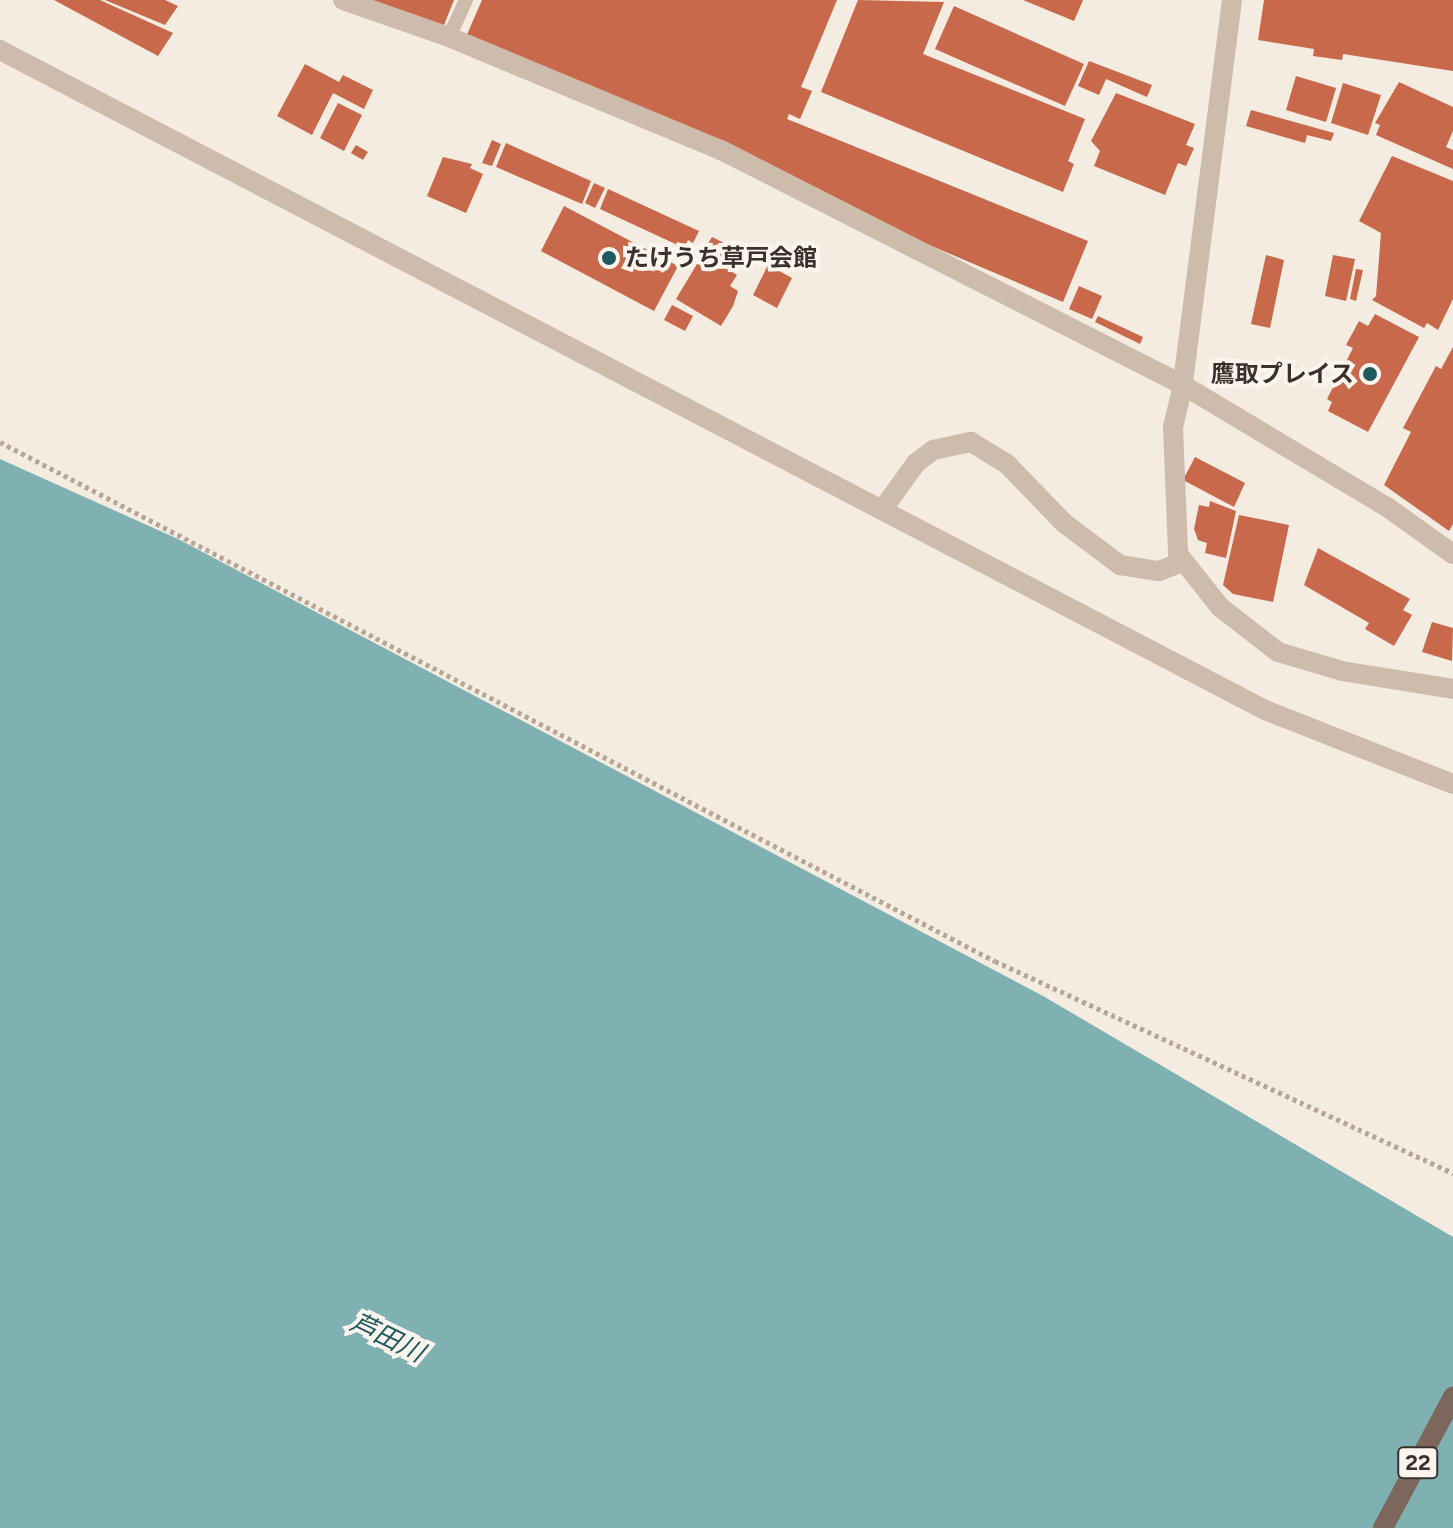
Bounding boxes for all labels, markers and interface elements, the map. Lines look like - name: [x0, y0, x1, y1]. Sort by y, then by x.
- place label: たけうち草戸会館: [625, 244, 817, 272]
- marker: たけうち草戸会館: [600, 249, 618, 267]
- place label: 鷹取プレイス: [1210, 360, 1354, 388]
- marker: 鷹取プレイス: [1361, 365, 1379, 383]
- water label: 芦田川: [345, 1307, 429, 1369]
- road number: 22: [1396, 1445, 1440, 1481]

